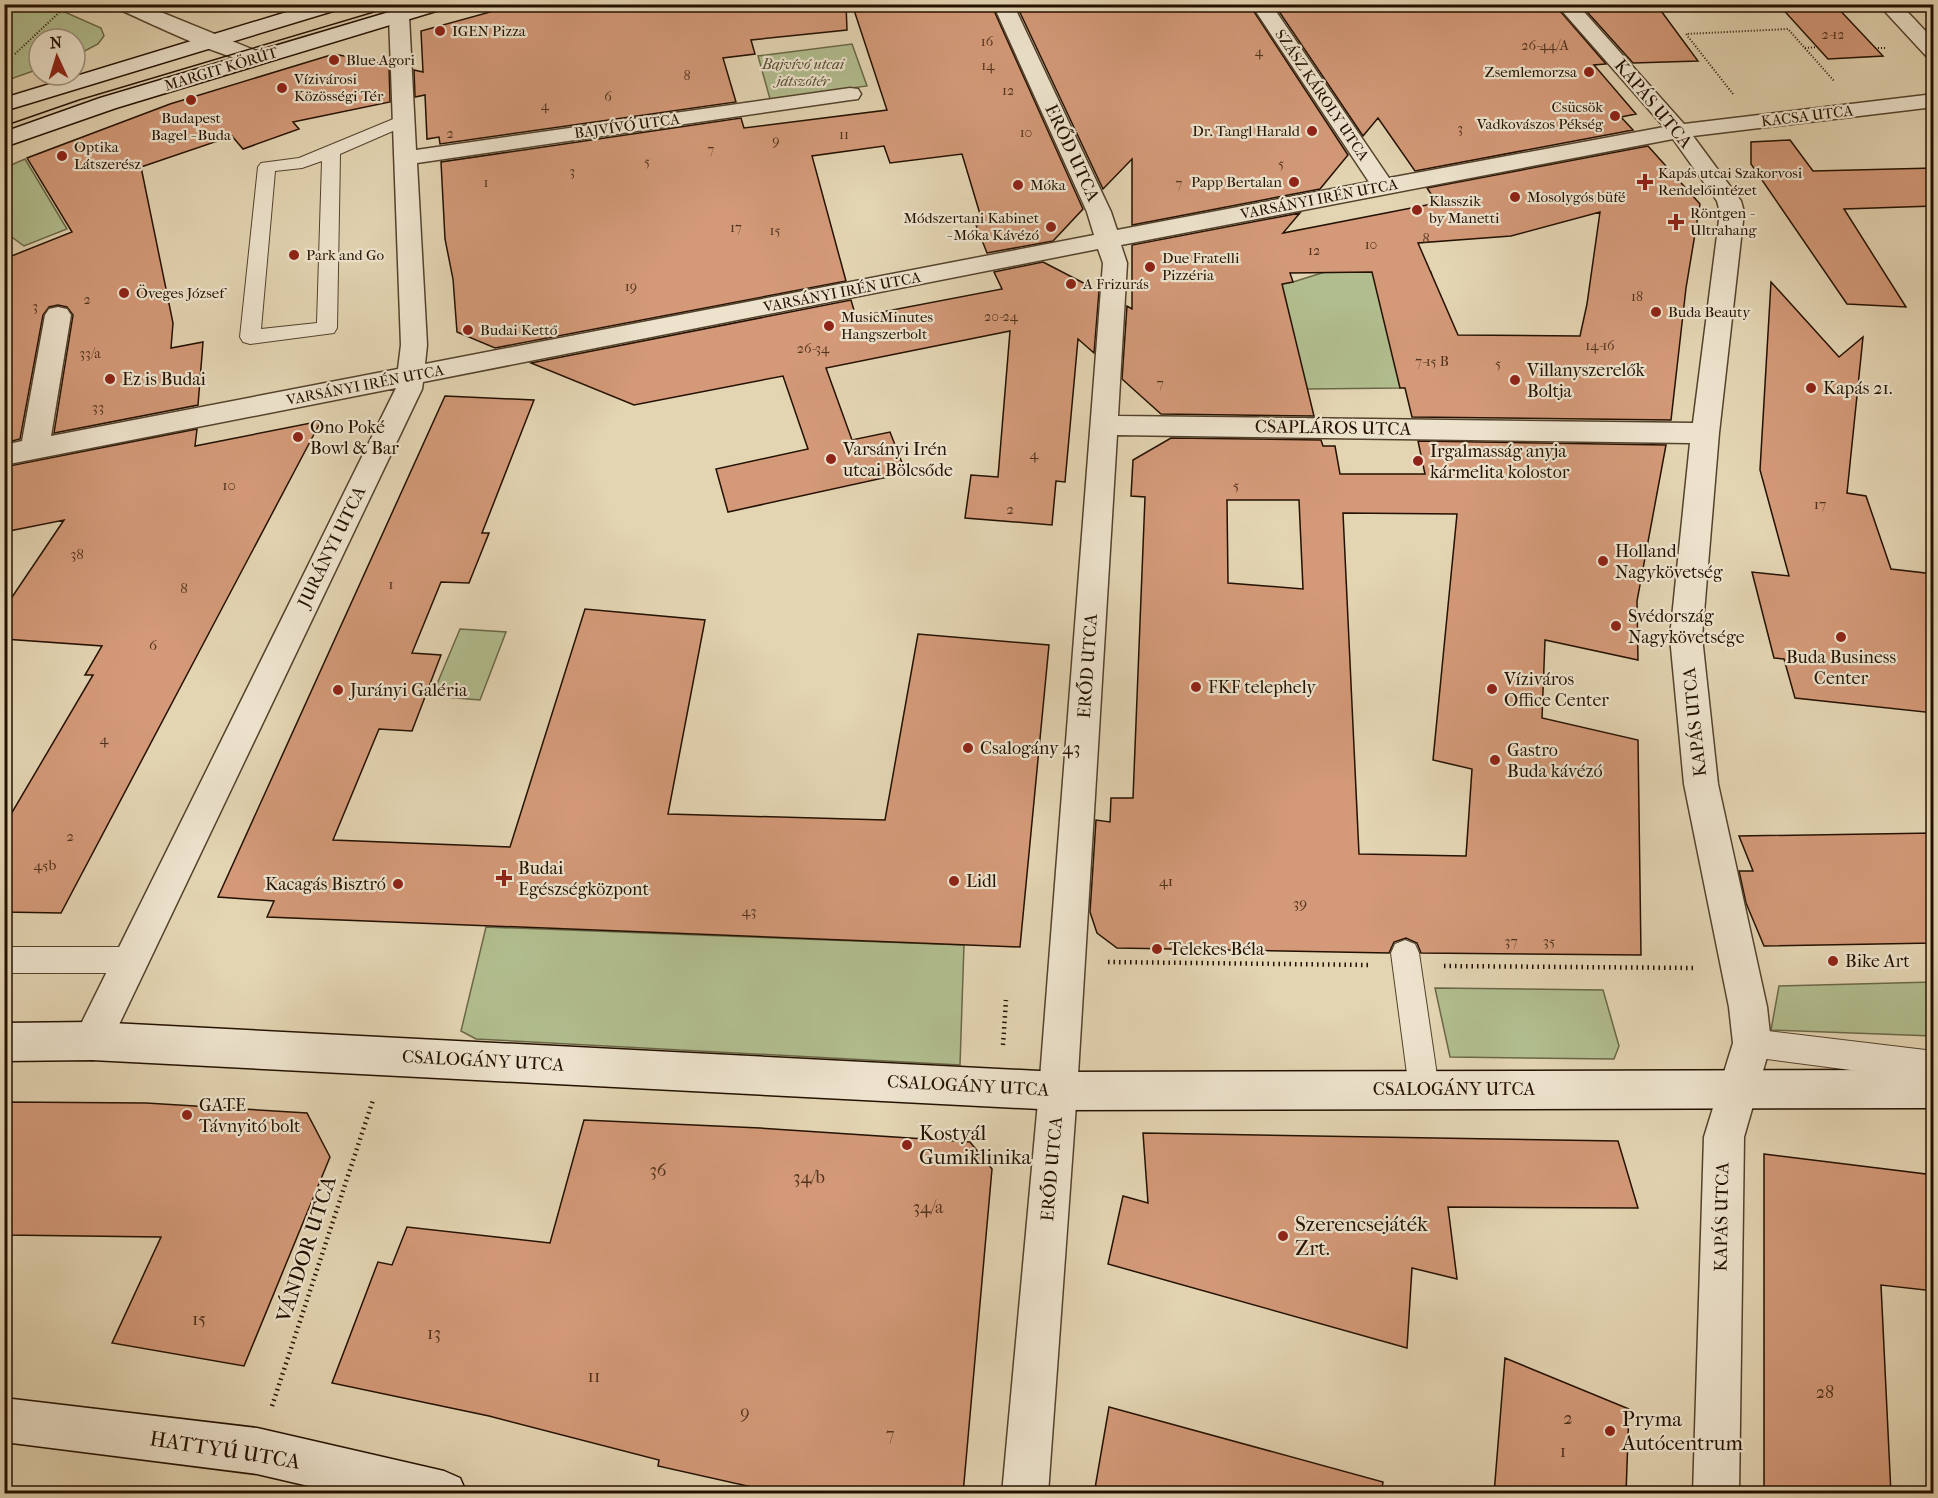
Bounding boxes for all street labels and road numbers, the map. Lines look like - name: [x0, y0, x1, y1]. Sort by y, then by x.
- street label: SZÁSZ KÁROLY UTCA: [1271, 26, 1373, 164]
- street label: MARGIT KÖRÚT: [162, 43, 281, 95]
- street label: KAPÁS UTCA: [1610, 55, 1697, 153]
- street label: ERŐD UTCA: [1040, 100, 1106, 205]
- street label: KACSA UTCA: [1760, 101, 1854, 131]
- street label: BAJVÍVÓ UTCA: [573, 110, 681, 142]
- street label: VARSÁNYI IRÉN UTCA: [1238, 175, 1399, 223]
- street label: VARSÁNYI IRÉN UTCA: [761, 268, 922, 316]
- street label: VARSÁNYI IRÉN UTCA: [284, 361, 445, 409]
- street label: CSAPLÁROS UTCA: [1255, 415, 1412, 440]
- street label: JURÁNYI UTCA: [292, 482, 371, 613]
- street label: ERŐD UTCA: [1072, 612, 1102, 719]
- street label: KAPÁS UTCA: [1678, 666, 1711, 778]
- street label: CSALOGÁNY UTCA: [401, 1045, 565, 1076]
- street label: CSALOGÁNY UTCA: [886, 1070, 1050, 1101]
- street label: CSALOGÁNY UTCA: [1373, 1078, 1536, 1100]
- street label: ERŐD UTCA: [1035, 1115, 1067, 1222]
- street label: KAPÁS UTCA: [1710, 1162, 1733, 1272]
- street label: VÁNDOR UTCA: [271, 1173, 341, 1326]
- street label: HATTYÚ UTCA: [148, 1426, 302, 1474]

